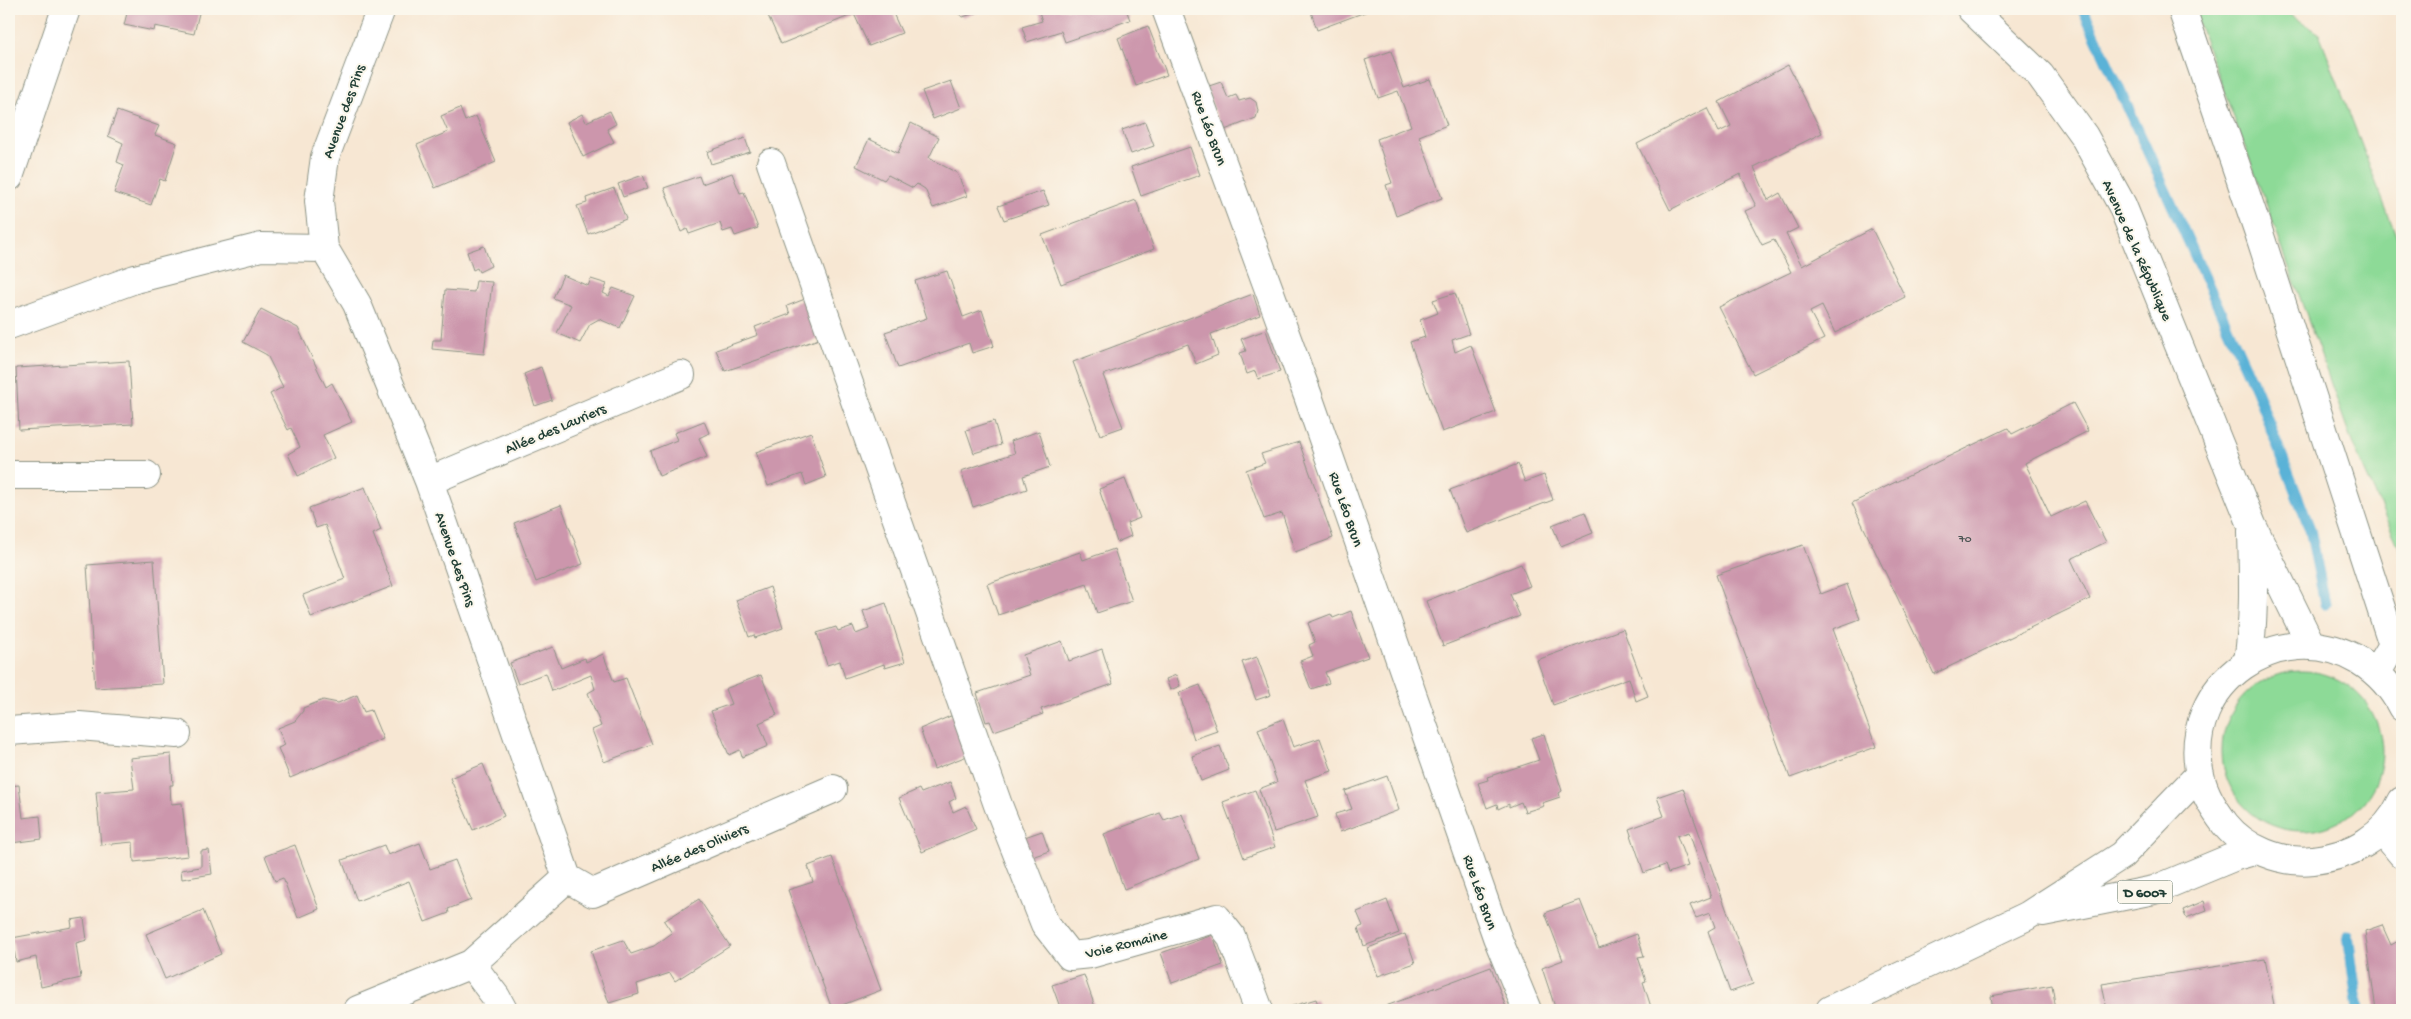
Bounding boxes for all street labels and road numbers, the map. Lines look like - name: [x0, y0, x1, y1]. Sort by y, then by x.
- street label: Avenue des Pins: [320, 62, 370, 161]
- street label: Rue Léo Brun: [1186, 89, 1230, 168]
- street label: Avenue de la République: [2097, 178, 2175, 324]
- street label: Allée des Lauriers: [503, 400, 609, 459]
- street label: Rue Léo Brun: [1324, 470, 1366, 549]
- street label: Avenue des Pins: [430, 510, 479, 610]
- street label: Allée des Oliviers: [648, 820, 752, 877]
- street label: Rue Léo Brun: [1458, 853, 1500, 932]
- road number: D 6007: [2118, 880, 2172, 904]
- street label: Voie Romaine: [1083, 926, 1169, 964]

